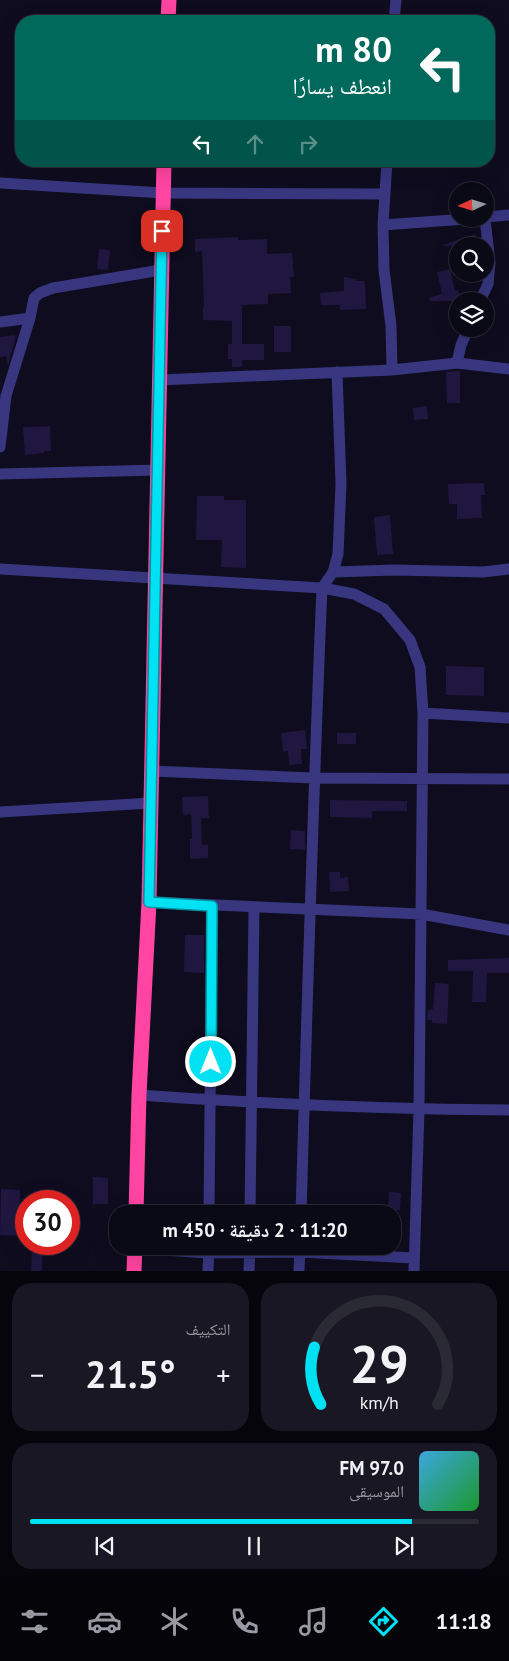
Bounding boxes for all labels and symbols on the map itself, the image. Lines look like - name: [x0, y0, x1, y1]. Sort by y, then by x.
- north arrow: [449, 182, 494, 228]
- pin: [141, 210, 183, 252]
- position arrow: [184, 1035, 236, 1087]
- speed limit sign: 30: [15, 1190, 80, 1255]

